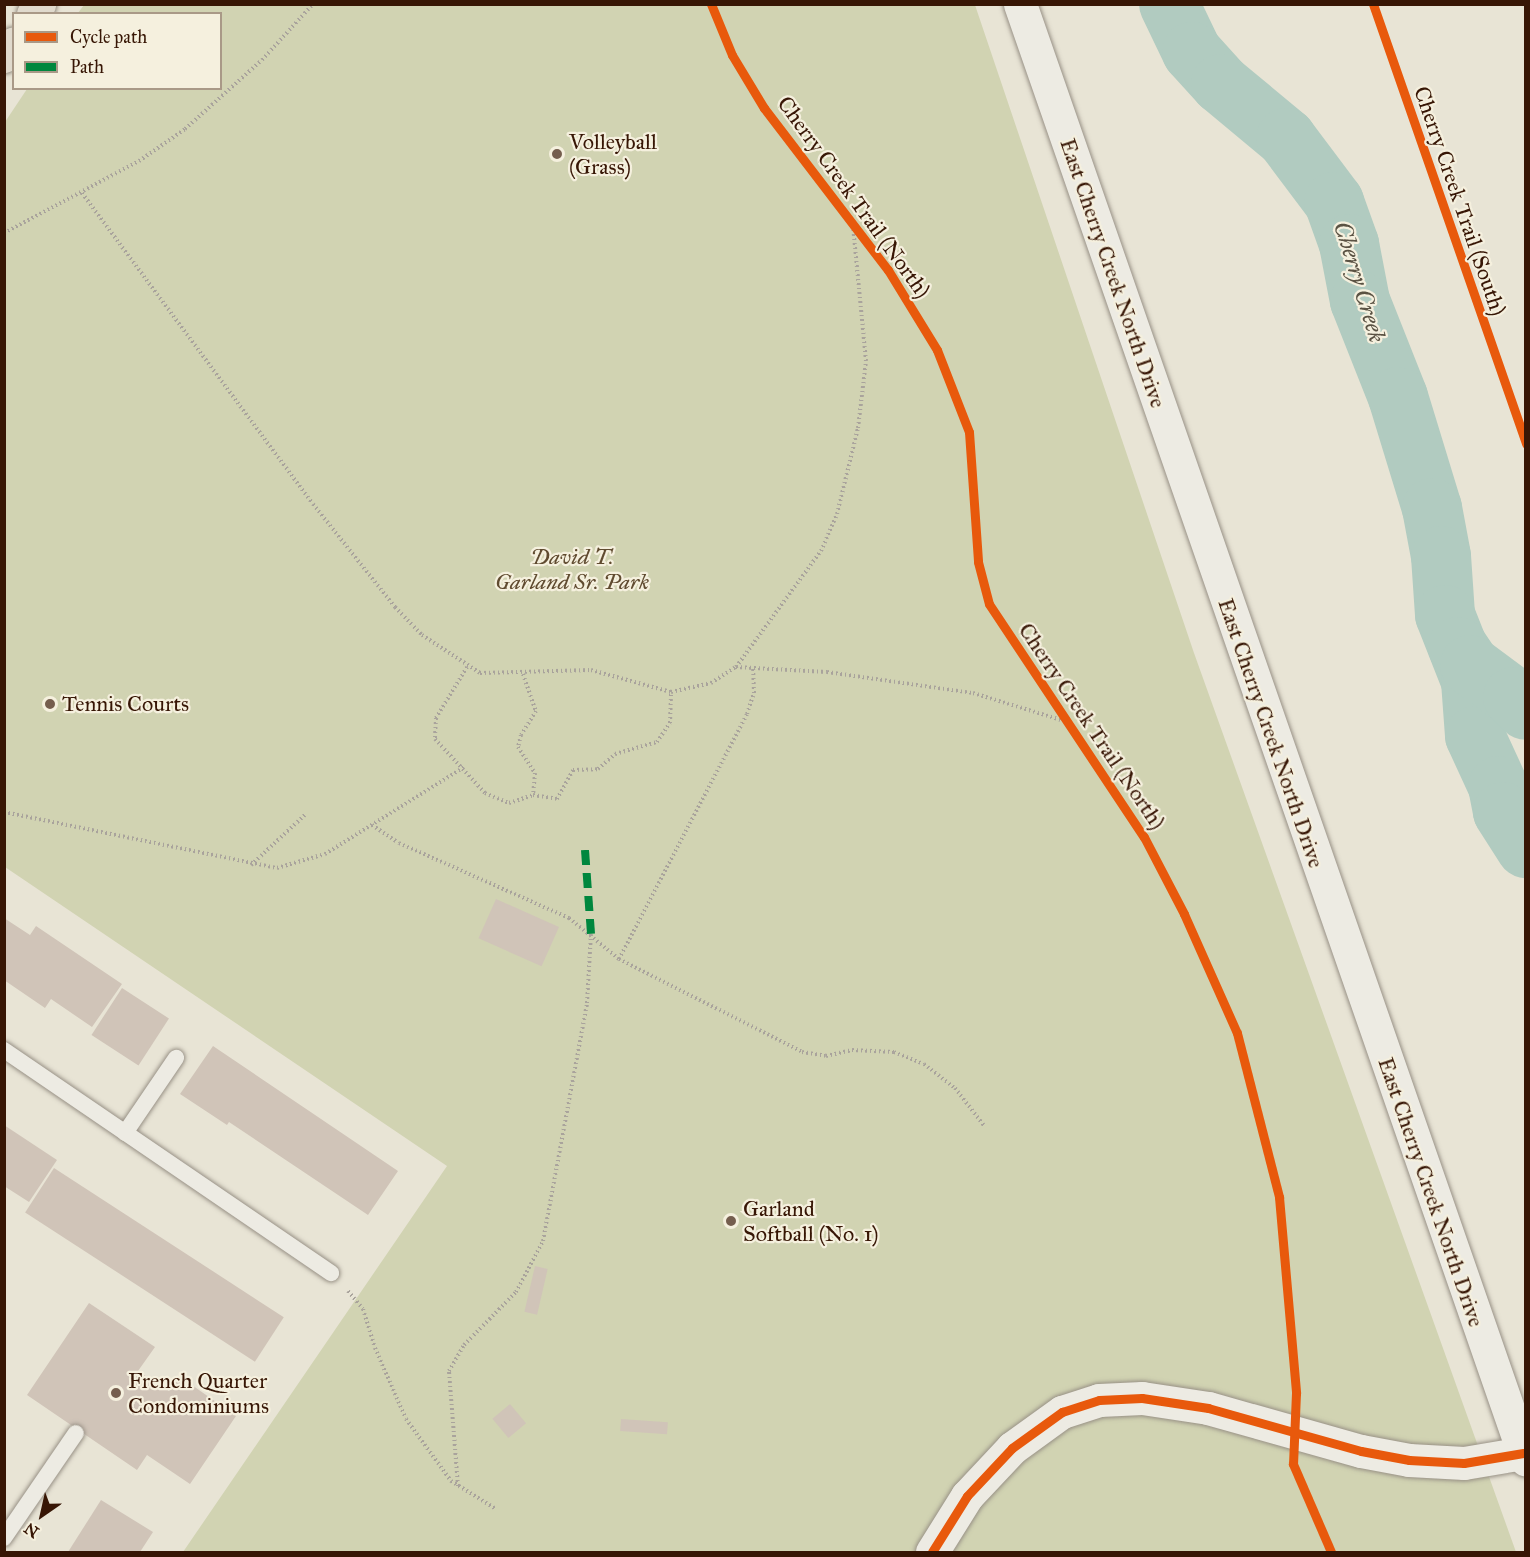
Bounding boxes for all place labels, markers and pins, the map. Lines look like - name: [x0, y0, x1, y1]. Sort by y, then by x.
- place label: Volleyball (Grass): [569, 128, 657, 180]
- marker: Volleyball (Grass): [550, 147, 564, 161]
- place label: Tennis Courts: [62, 691, 189, 717]
- marker: Tennis Courts: [43, 697, 57, 711]
- place label: Garland Softball (No. 1): [743, 1195, 879, 1246]
- marker: Garland Softball (No. 1): [724, 1214, 738, 1228]
- place label: French Quarter Condominiums: [128, 1367, 269, 1418]
- marker: French Quarter Condominiums: [109, 1386, 123, 1400]

